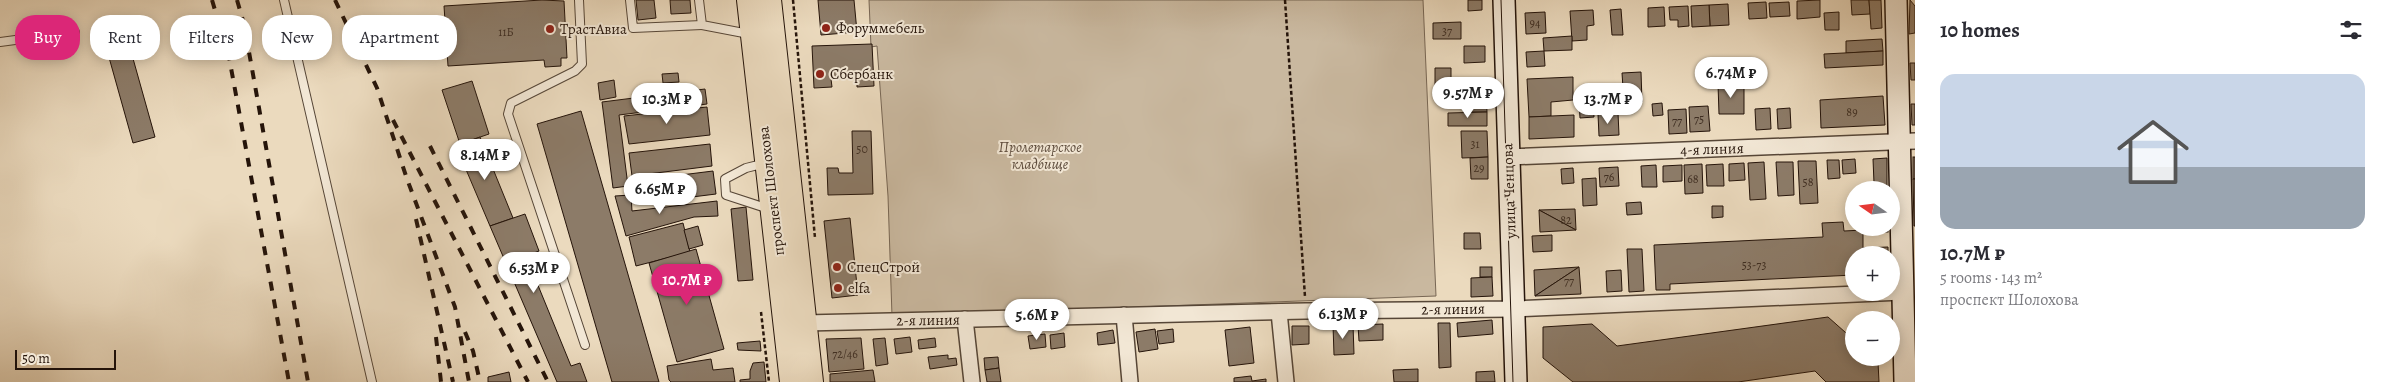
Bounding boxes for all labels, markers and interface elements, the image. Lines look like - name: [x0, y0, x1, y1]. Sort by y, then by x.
- chip: Buy: [15, 15, 80, 60]
- chip: Rent: [90, 15, 160, 60]
- chip: Filters: [170, 15, 252, 60]
- chip: New: [262, 15, 332, 60]
- chip: Apartment: [342, 15, 457, 60]
- house number: 94: [1530, 15, 1541, 31]
- text: 10 homes: [1940, 16, 2020, 44]
- icon: filters: [2337, 16, 2365, 44]
- place label: Форуммебель: [836, 18, 925, 38]
- place label: ТрастАвиа: [560, 19, 627, 39]
- marker: Форуммебель: [820, 22, 832, 34]
- marker: ТрастАвиа: [544, 23, 556, 35]
- house number: 37: [1442, 23, 1453, 39]
- house number: 11Б: [498, 24, 514, 40]
- pin: 6.74M ₽: [1685, 56, 1777, 99]
- text: 6.74M ₽: [1706, 62, 1756, 84]
- place label: Сбербанк: [830, 64, 893, 84]
- marker: Сбербанк: [814, 68, 826, 80]
- pin: 9.57M ₽: [1422, 76, 1514, 119]
- pin: 10.3M ₽: [621, 82, 713, 125]
- text: 9.57M ₽: [1443, 82, 1493, 104]
- pin: 13.7M ₽: [1562, 82, 1654, 125]
- text: 10.3M ₽: [642, 88, 692, 110]
- text: 13.7M ₽: [1584, 88, 1632, 110]
- house number: 89: [1846, 104, 1858, 120]
- icon: home: [2108, 107, 2198, 197]
- house number: 75: [1694, 111, 1704, 127]
- house number: 77: [1672, 113, 1683, 129]
- street label: проспект Шолохова: [753, 125, 789, 257]
- house number: 31: [1470, 136, 1480, 152]
- park label: Пролетарское кладбище: [998, 137, 1082, 174]
- pin: 8.14M ₽: [439, 138, 531, 181]
- street label: 4-я линия: [1680, 138, 1744, 160]
- house number: 50: [856, 141, 868, 157]
- street label: улица Ченцова: [1497, 143, 1521, 240]
- text: 8.14M ₽: [460, 144, 510, 166]
- house number: 29: [1473, 160, 1485, 176]
- house number: 76: [1604, 169, 1615, 185]
- house number: 68: [1687, 171, 1699, 187]
- pin: 6.65M ₽: [614, 172, 706, 215]
- house number: 58: [1803, 174, 1814, 190]
- text: 6.65M ₽: [635, 178, 685, 200]
- north arrow: [1845, 181, 1900, 236]
- map controls: [1845, 181, 1900, 366]
- house number: 82: [1560, 212, 1572, 228]
- text: 10.7M ₽: [1940, 239, 2005, 267]
- button: +: [1845, 246, 1900, 301]
- pin: 6.53M ₽: [488, 252, 580, 294]
- text: 6.53M ₽: [509, 257, 559, 279]
- place label: СпецСтрой: [847, 257, 920, 277]
- house number: 53-73: [1742, 257, 1766, 273]
- marker: СпецСтрой: [831, 261, 843, 273]
- pin: 10.7M ₽: [641, 264, 733, 306]
- text: 5 rooms · 143 m²: [1940, 267, 2042, 289]
- text: 10.7M ₽: [662, 269, 712, 291]
- house number: 77: [1564, 273, 1575, 289]
- place label: elfa: [848, 278, 870, 298]
- marker: elfa: [832, 282, 844, 294]
- text: проспект Шолохова: [1940, 289, 2079, 311]
- pin: 5.6M ₽: [996, 298, 1078, 341]
- pin: 6.13M ₽: [1297, 298, 1389, 340]
- street label: 2-я линия: [1421, 298, 1485, 320]
- text: 6.13M ₽: [1319, 303, 1367, 325]
- text: 5.6M ₽: [1015, 304, 1059, 326]
- street label: 2-я линия: [896, 309, 960, 331]
- button: −: [1845, 311, 1900, 366]
- house number: 72/46: [832, 346, 858, 362]
- scale bar: [15, 347, 116, 370]
- text: 50 m: [22, 349, 50, 368]

